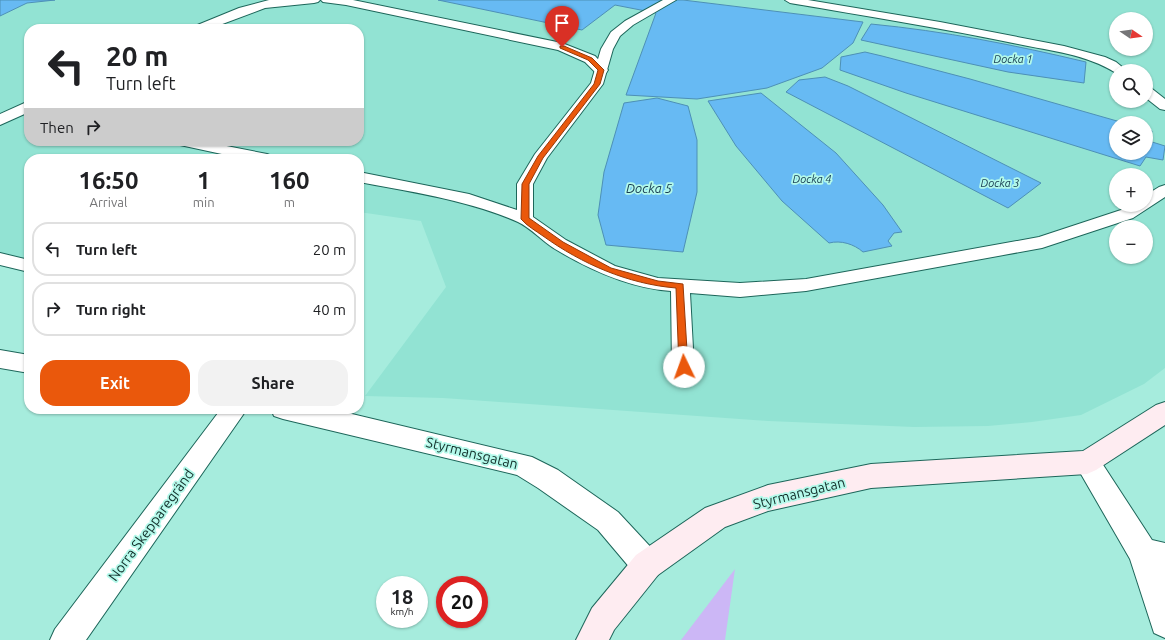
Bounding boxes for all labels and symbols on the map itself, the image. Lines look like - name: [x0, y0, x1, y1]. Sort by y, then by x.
- pin: [545, 6, 579, 47]
- north arrow: [1109, 12, 1153, 56]
- water label: Docka 1: [994, 53, 1032, 65]
- water label: Docka 4: [793, 173, 831, 185]
- water label: Docka 3: [981, 177, 1019, 189]
- water label: Docka 5: [626, 181, 673, 195]
- position arrow: [663, 346, 705, 388]
- street label: Styrmansgatan: [424, 434, 520, 472]
- street label: Norra Skepparegränd: [105, 466, 197, 584]
- street label: Styrmansgatan: [751, 474, 847, 512]
- speed limit sign: 20: [436, 576, 488, 628]

